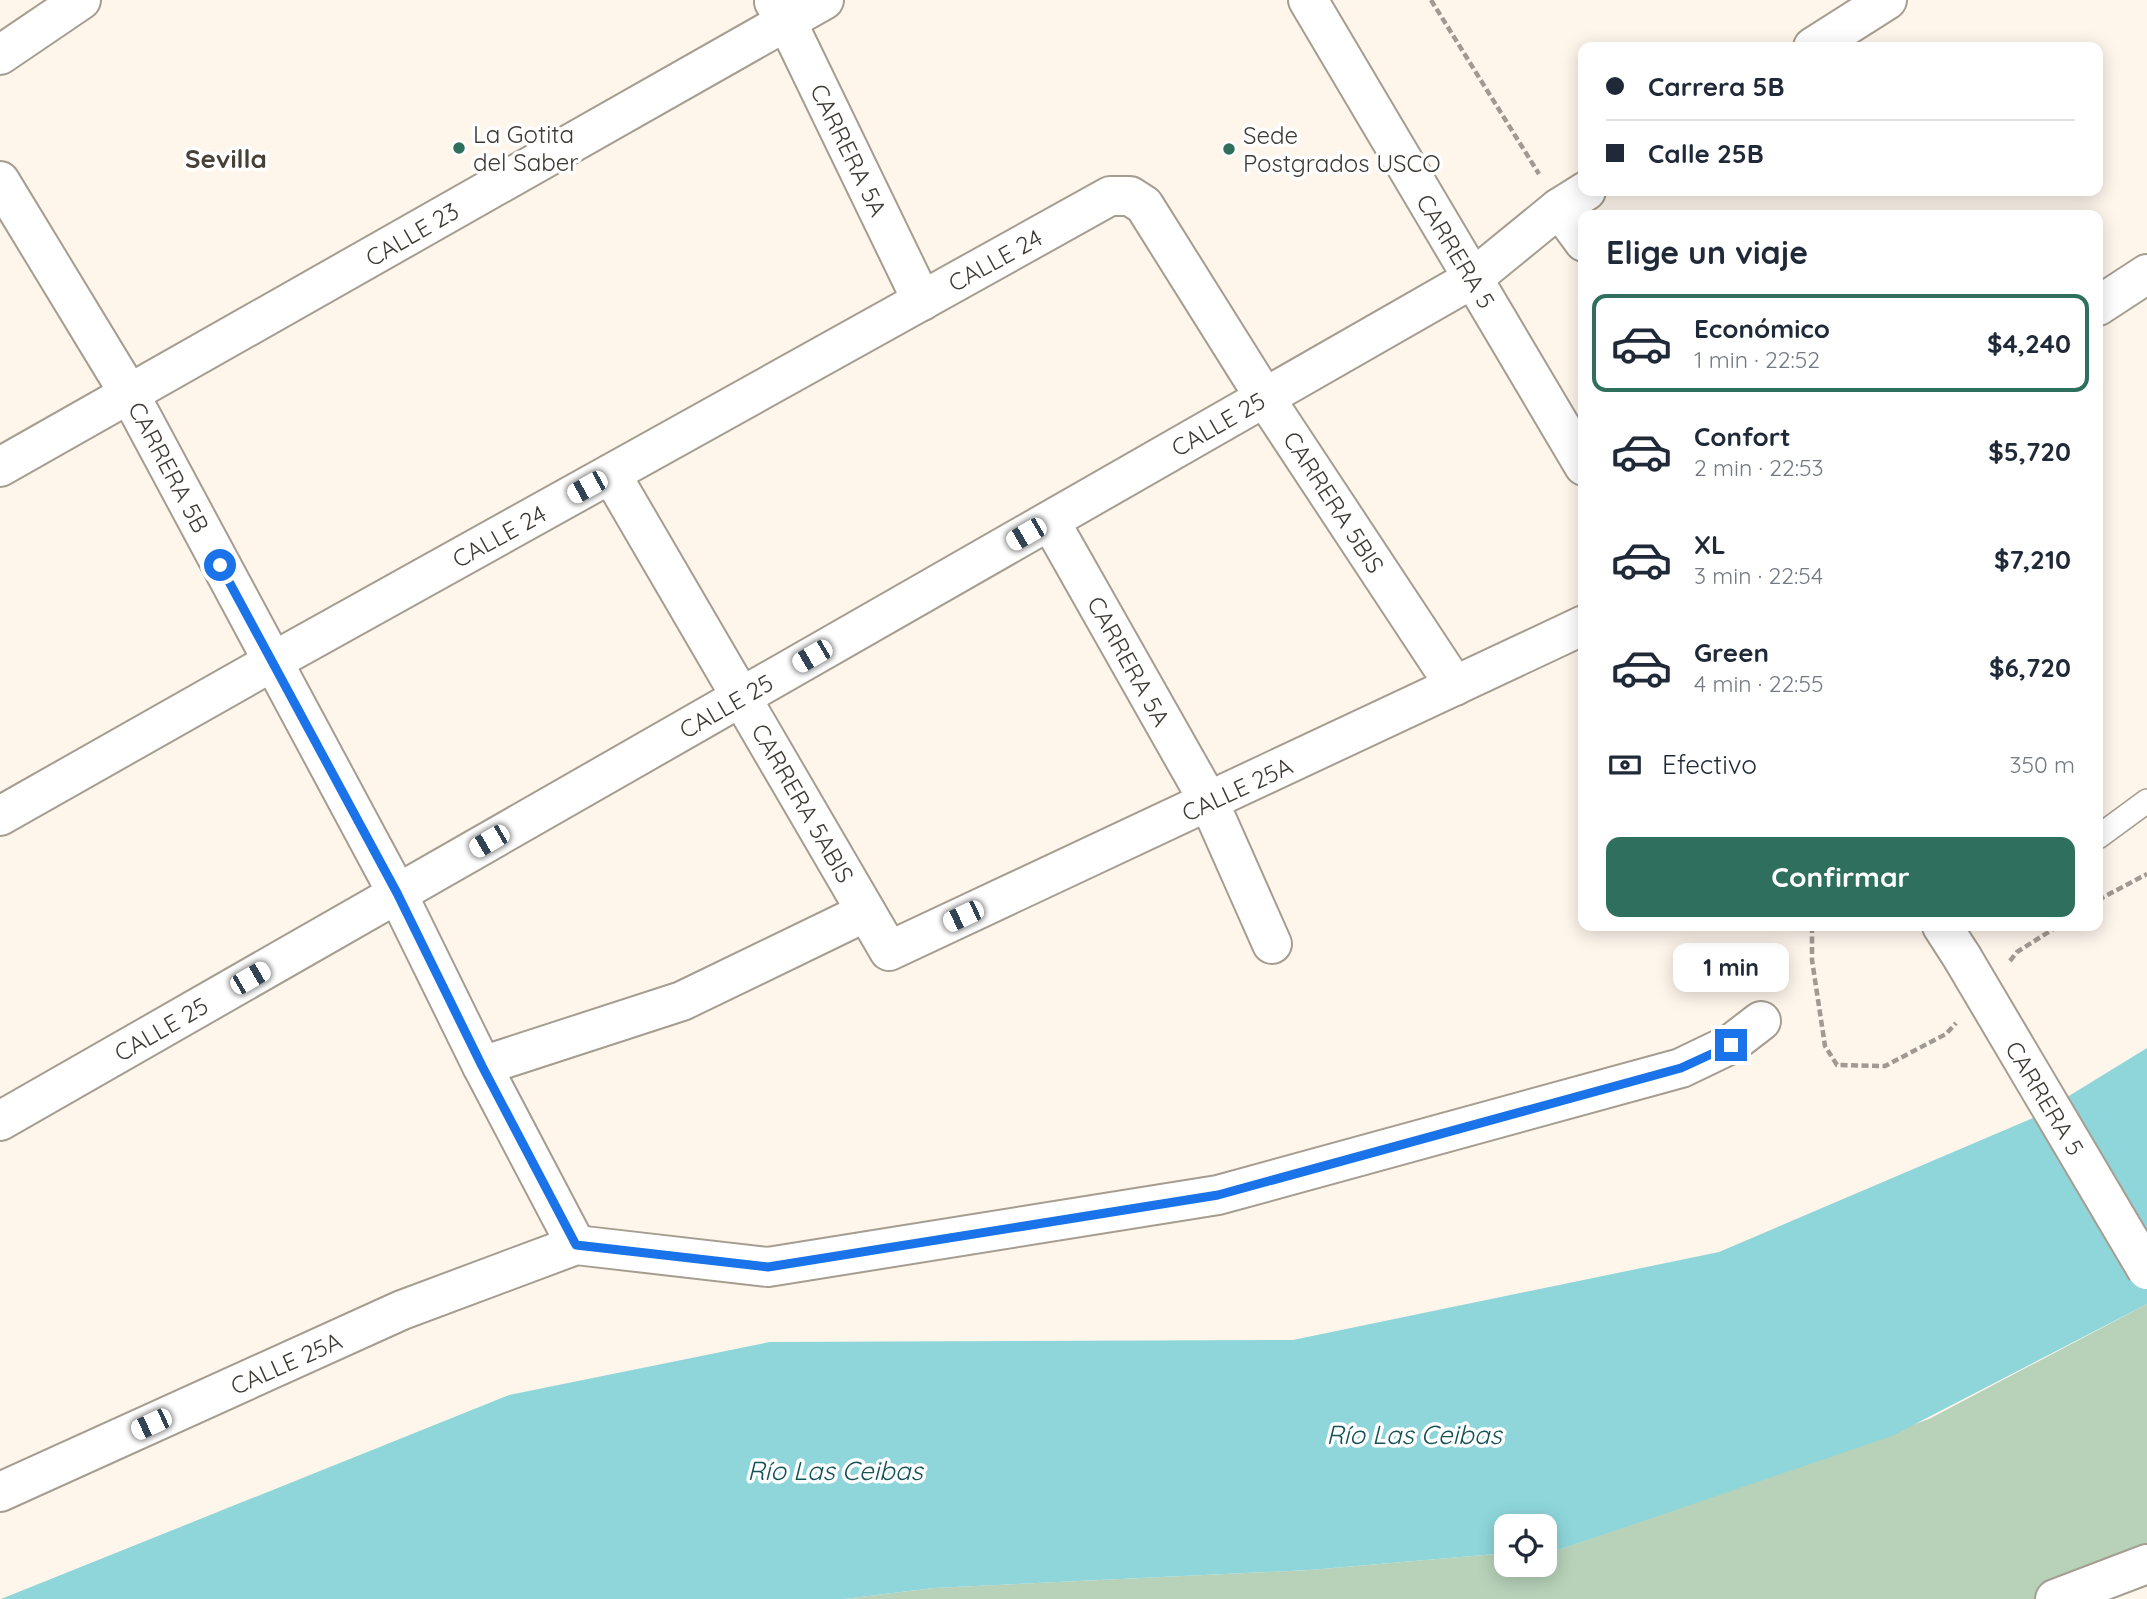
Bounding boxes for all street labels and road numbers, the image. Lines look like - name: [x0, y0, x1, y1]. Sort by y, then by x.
- street label: CARRERA 5A: [804, 79, 894, 221]
- street label: CARRERA 5: [1410, 188, 1502, 314]
- street label: CALLE 23: [360, 195, 464, 273]
- street label: CALLE 24: [943, 222, 1047, 298]
- street label: CALLE 25: [1166, 385, 1270, 463]
- street label: CARRERA 5B: [122, 396, 216, 538]
- street label: CARRERA 5BIS: [1277, 425, 1391, 579]
- street label: CALLE 24: [447, 498, 551, 574]
- street label: CARRERA 5A: [1081, 591, 1177, 731]
- street label: CALLE 25: [674, 667, 778, 745]
- street label: CARRERA 5ABIS: [745, 718, 861, 888]
- street label: CALLE 25A: [1177, 750, 1297, 828]
- street label: CALLE 25: [109, 990, 213, 1068]
- street label: CARRERA 5: [1999, 1035, 2091, 1161]
- street label: CALLE 25A: [226, 1325, 346, 1401]

